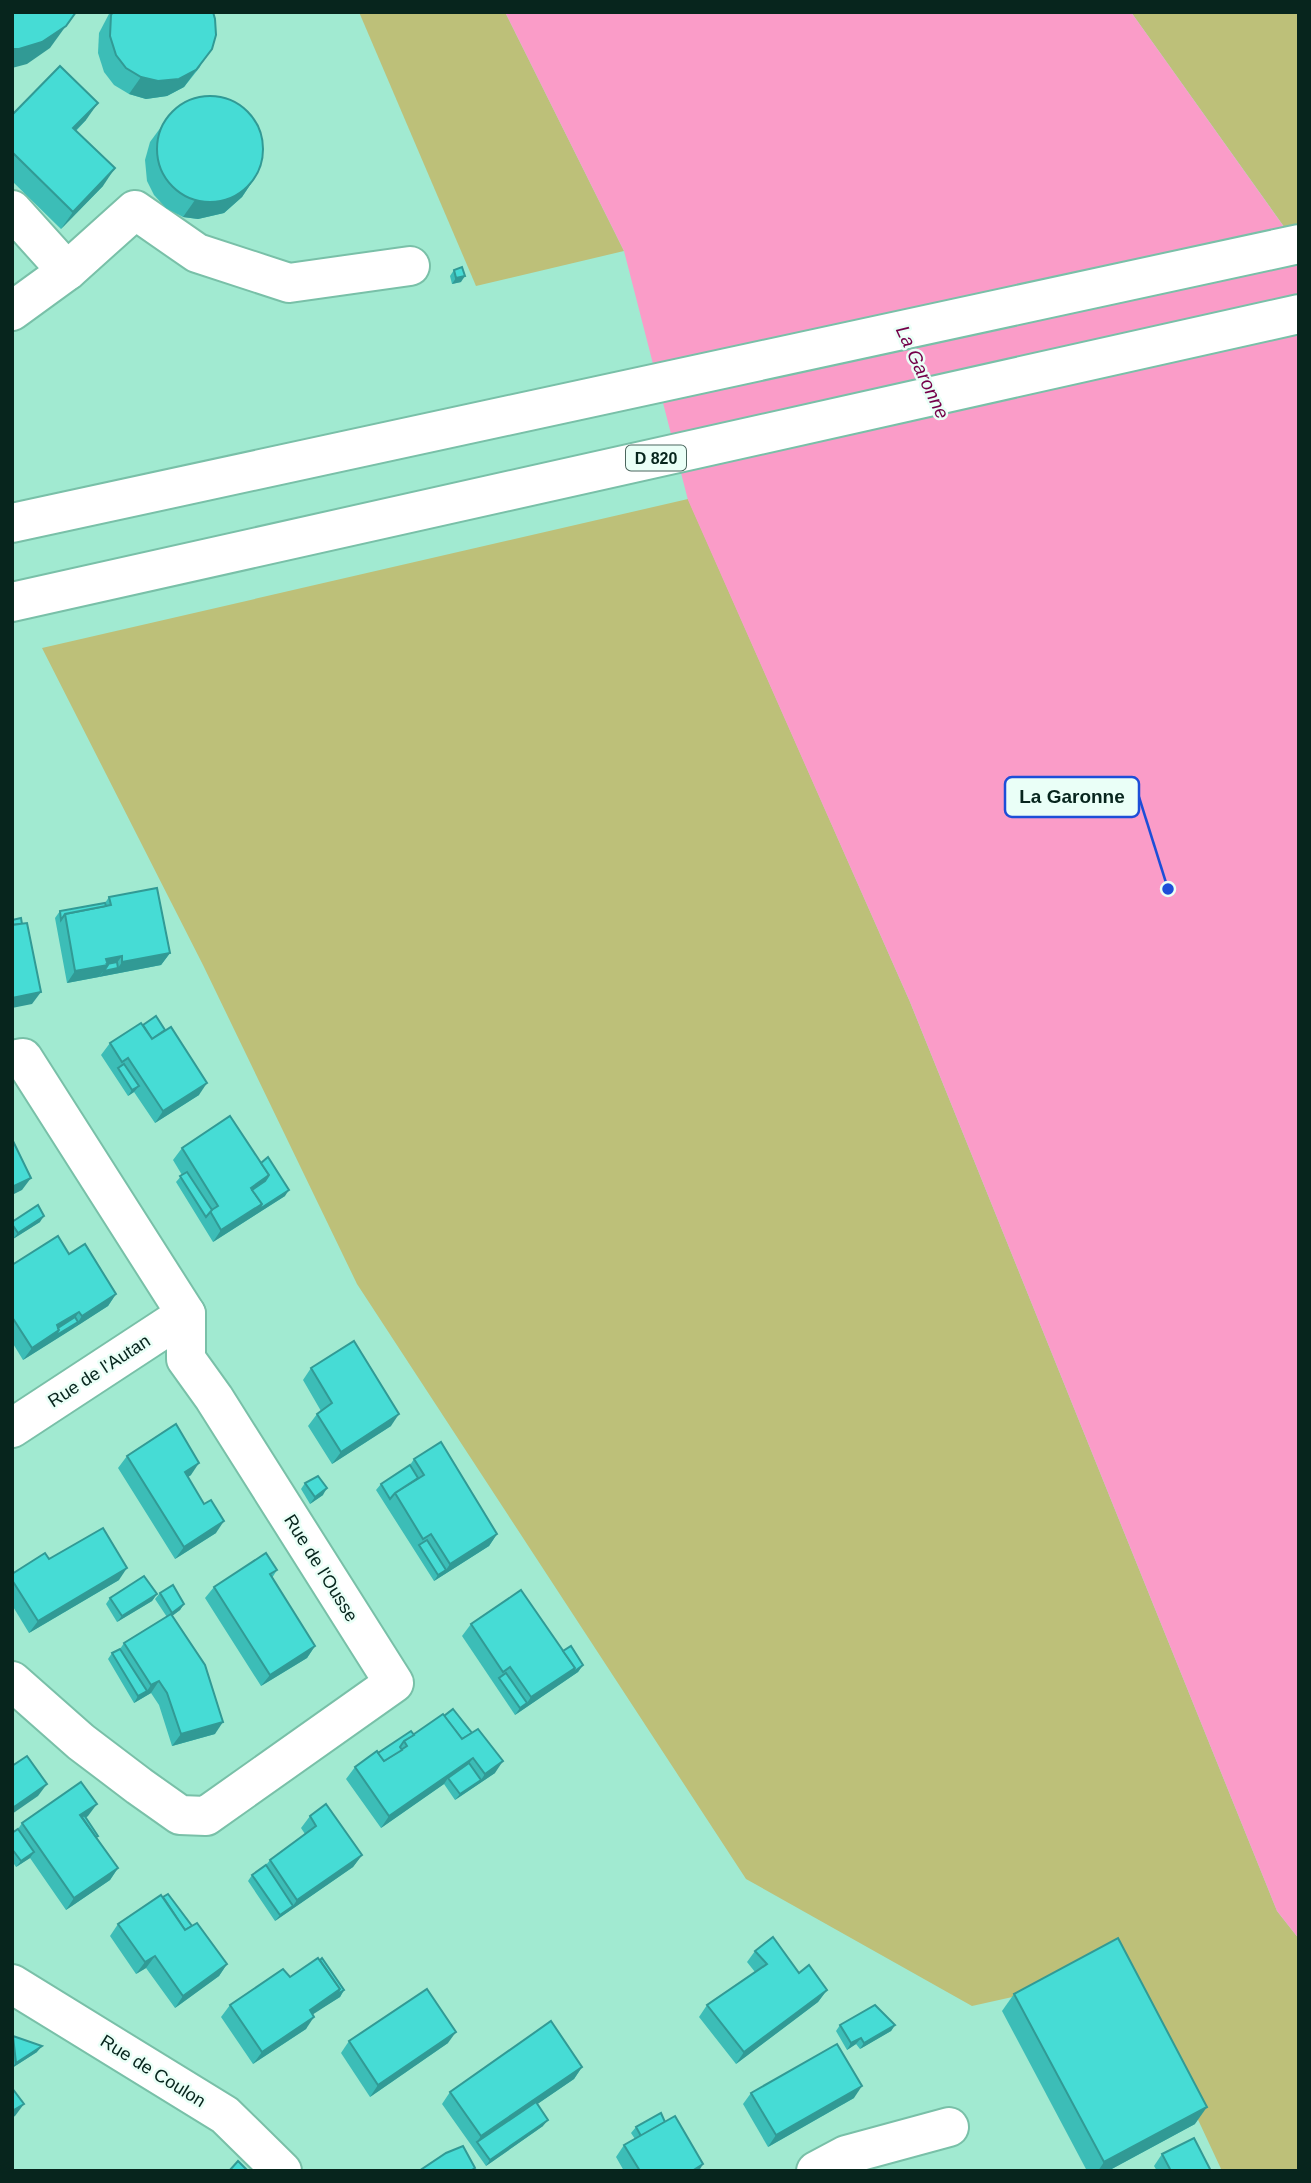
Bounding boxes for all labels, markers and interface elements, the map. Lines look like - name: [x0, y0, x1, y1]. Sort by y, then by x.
- water label: La Garonne: [892, 322, 953, 422]
- road number: D 820: [626, 446, 686, 471]
- callout: La Garonne: [1005, 777, 1139, 817]
- text: La Garonne: [1019, 786, 1125, 807]
- street label: Rue de l'Autan: [44, 1331, 154, 1411]
- street label: Rue de l'Ousse: [280, 1511, 362, 1625]
- street label: Rue de Coulon: [97, 2031, 209, 2111]

